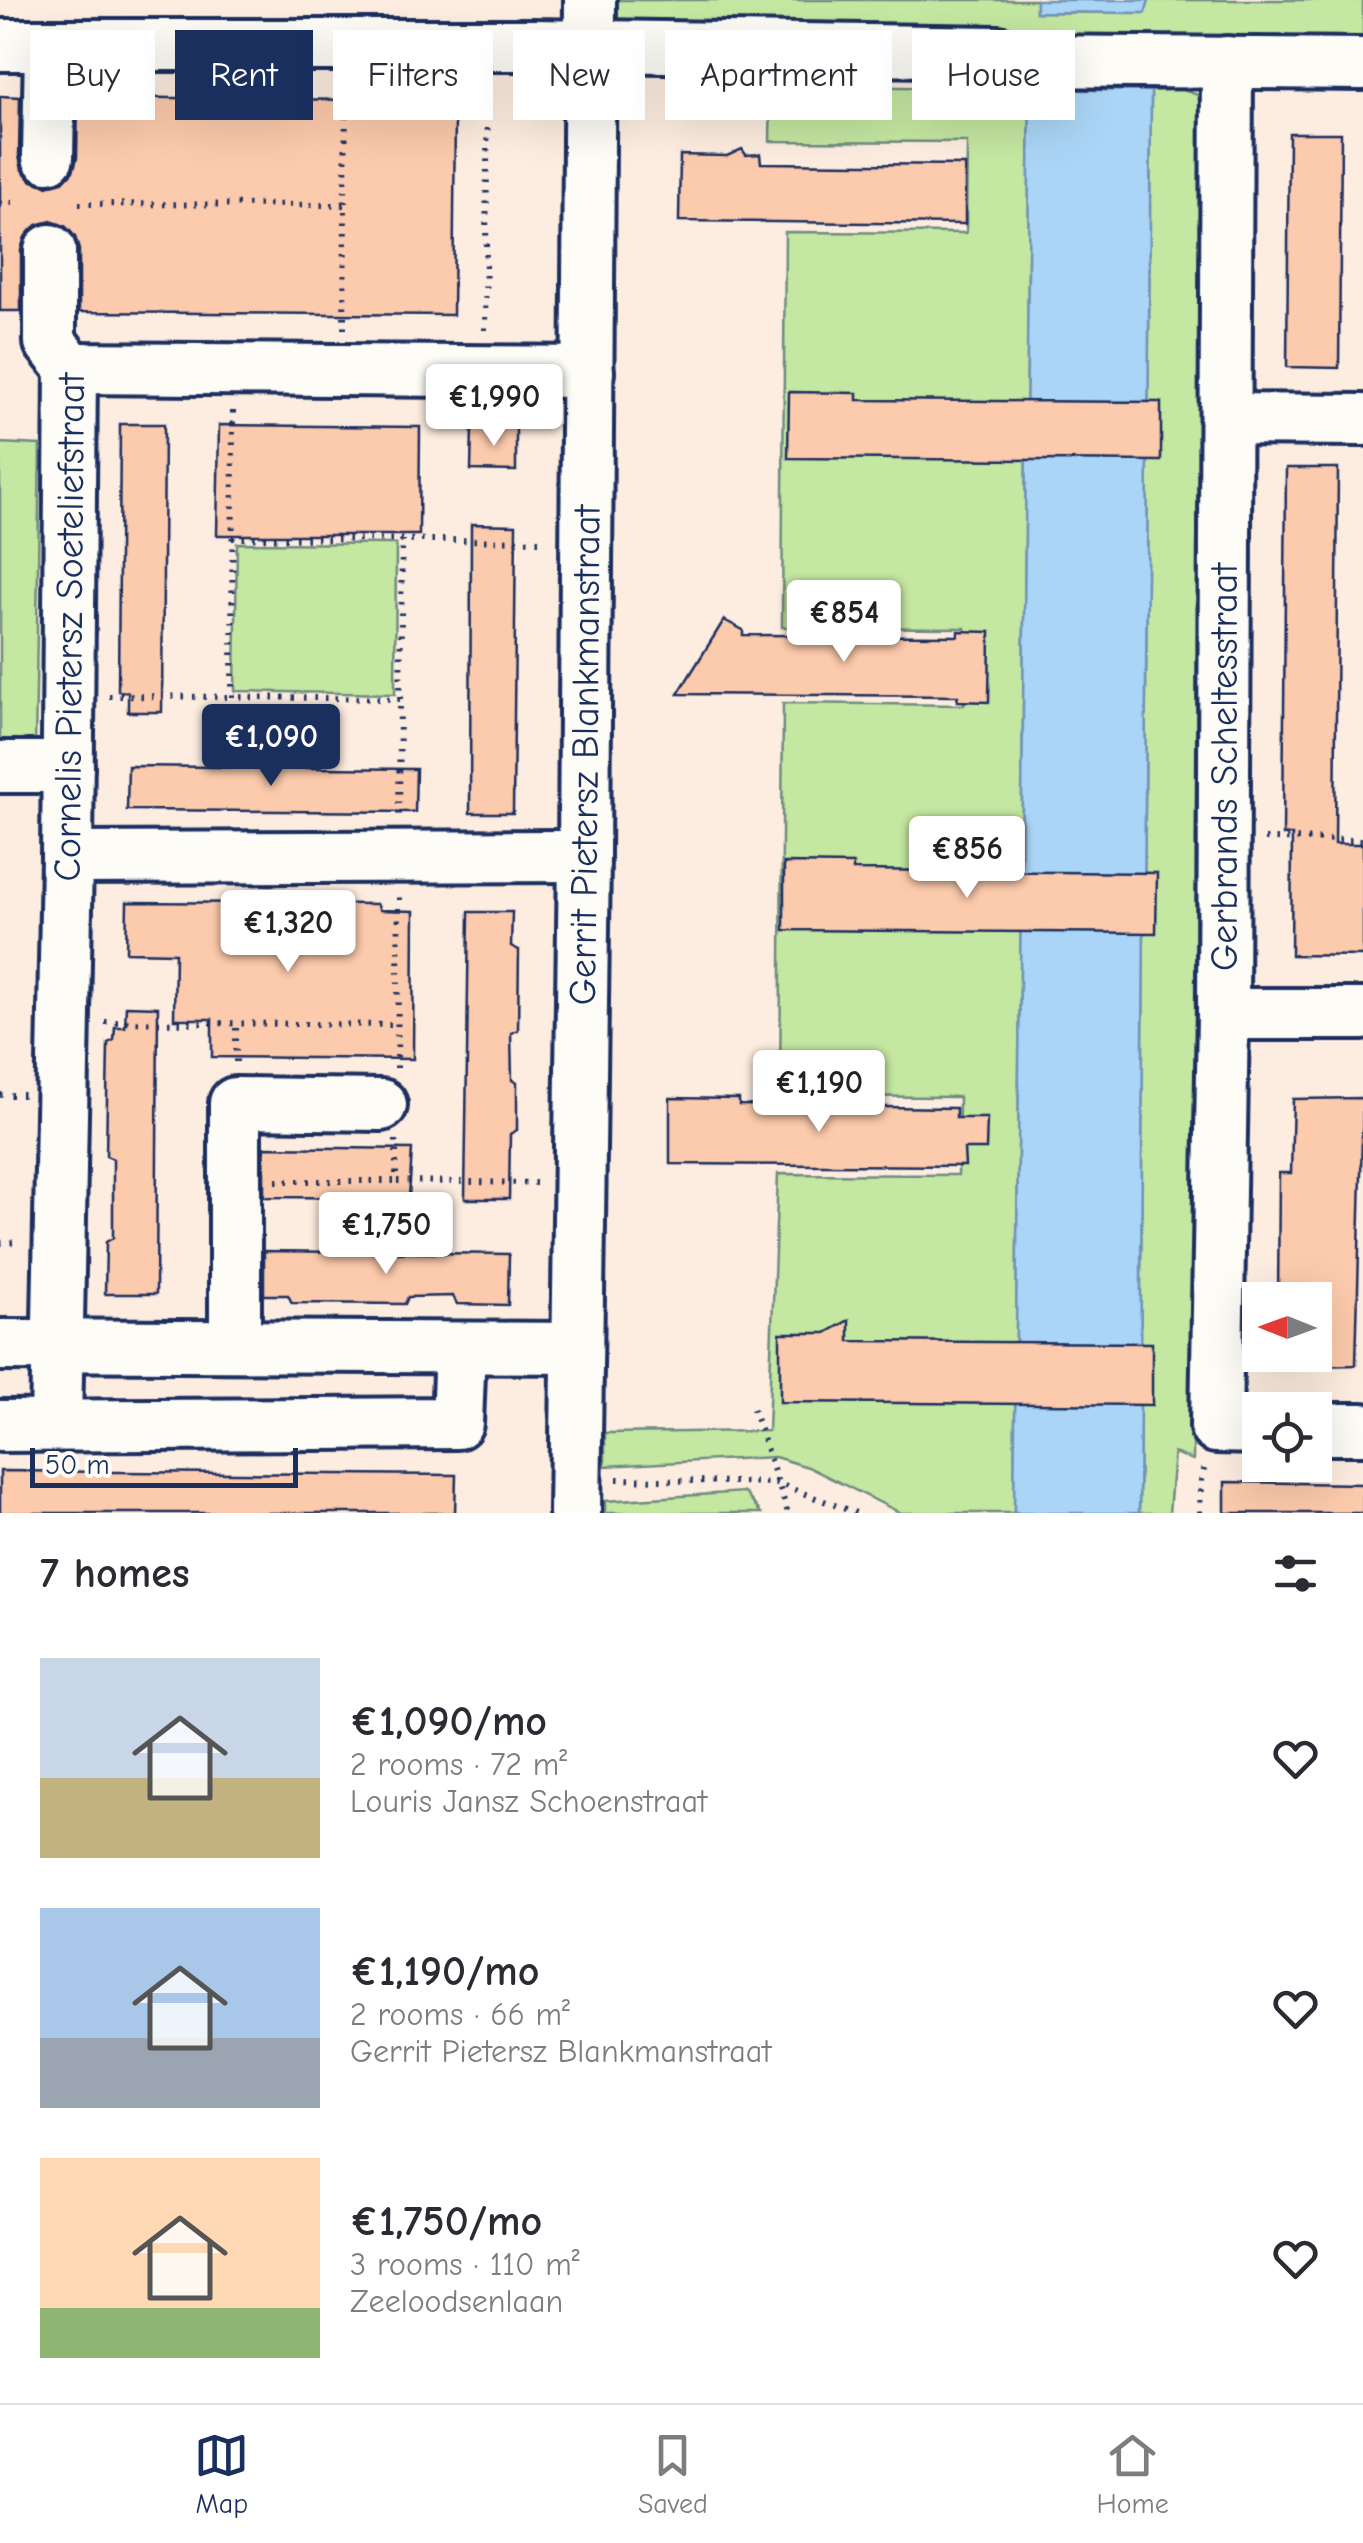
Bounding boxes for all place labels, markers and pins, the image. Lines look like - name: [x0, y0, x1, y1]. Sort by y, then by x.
- pin: €1,990: [413, 364, 575, 449]
- pin: €854: [785, 580, 903, 665]
- pin: €1,090: [190, 704, 352, 789]
- pin: €856: [908, 816, 1026, 901]
- pin: €1,320: [207, 890, 369, 975]
- pin: €1,190: [738, 1050, 900, 1135]
- pin: €1,750: [305, 1192, 467, 1277]

